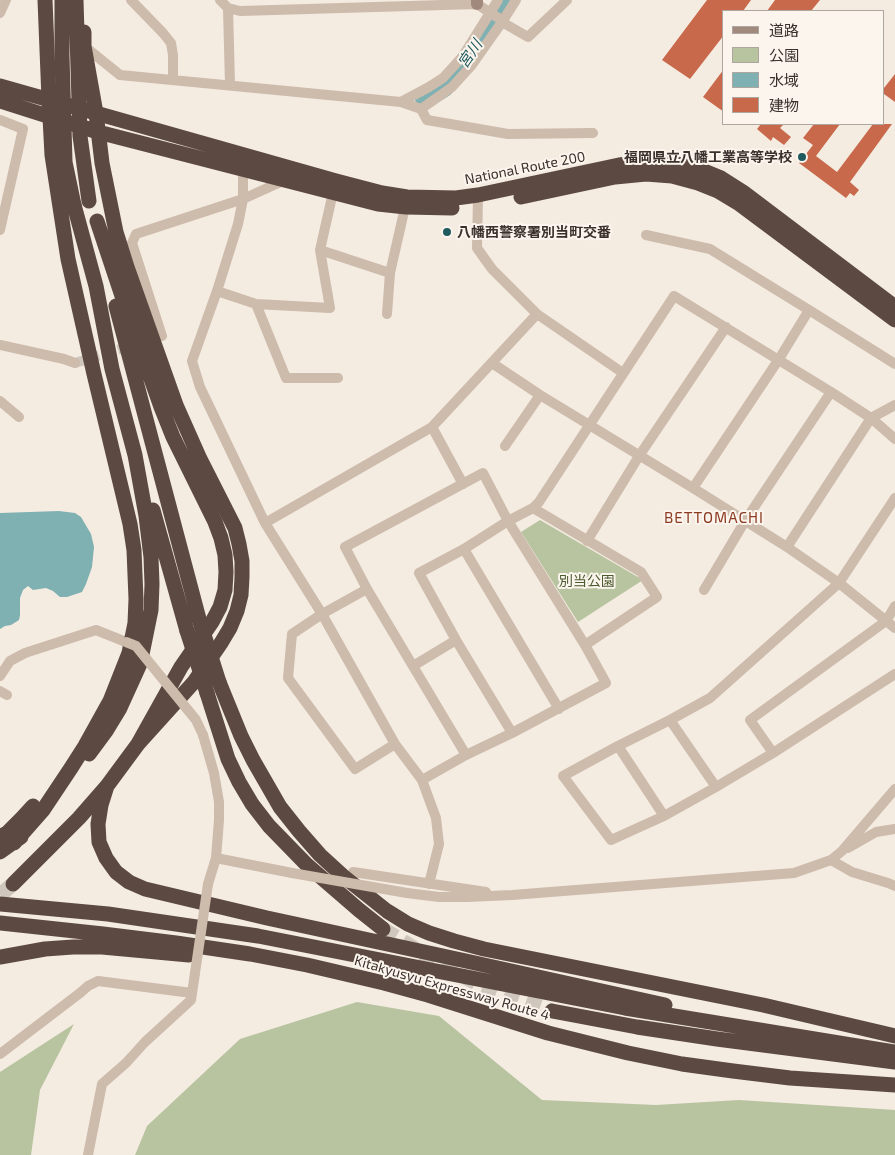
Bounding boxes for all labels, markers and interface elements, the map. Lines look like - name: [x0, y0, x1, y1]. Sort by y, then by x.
- legend: [722, 10, 885, 125]
- text: 道路: [769, 21, 799, 39]
- water label: 宮川: [454, 37, 486, 71]
- text: 公園: [769, 46, 799, 64]
- text: 水域: [769, 71, 799, 89]
- text: 建物: [769, 96, 799, 114]
- street label: National Route 200: [463, 148, 587, 188]
- place label: 福岡県立八幡工業高等学校: [624, 149, 792, 165]
- marker: 福岡県立八幡工業高等学校: [796, 151, 808, 163]
- place label: 八幡西警察署別当町交番: [457, 224, 611, 240]
- marker: 八幡西警察署別当町交番: [441, 226, 453, 238]
- district label: BETTOMACHI: [663, 509, 765, 527]
- park label: 別当公園: [559, 573, 615, 589]
- street label: Kitakyusyu Expressway Route 4: [353, 952, 551, 1024]

